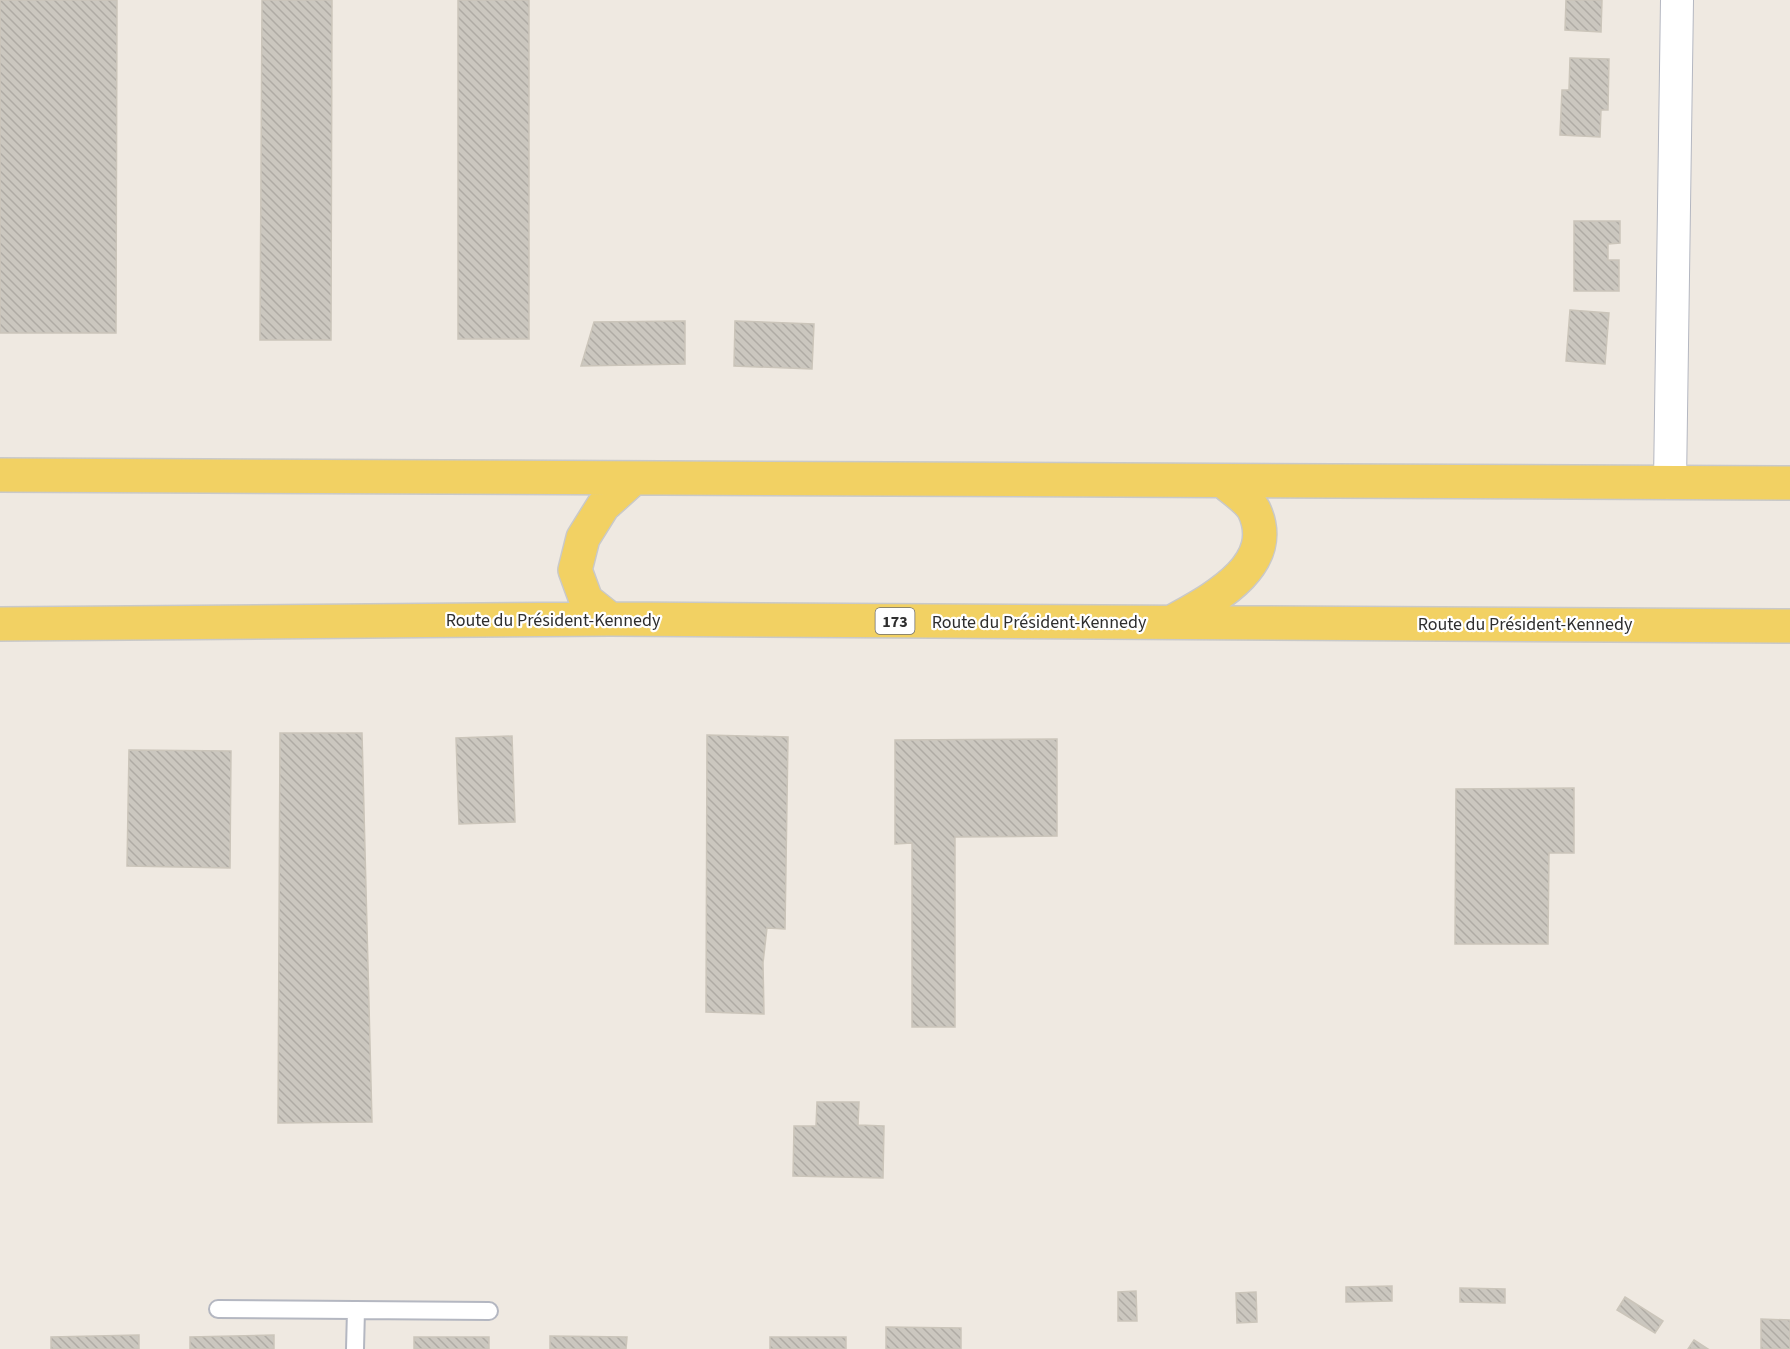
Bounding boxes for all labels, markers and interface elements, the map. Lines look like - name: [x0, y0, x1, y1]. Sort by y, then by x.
- street label: Route du Président-Kennedy: [446, 608, 661, 633]
- road number: 173: [876, 608, 914, 634]
- street label: Route du Président-Kennedy: [932, 610, 1147, 635]
- street label: Route du Président-Kennedy: [1418, 612, 1633, 637]

